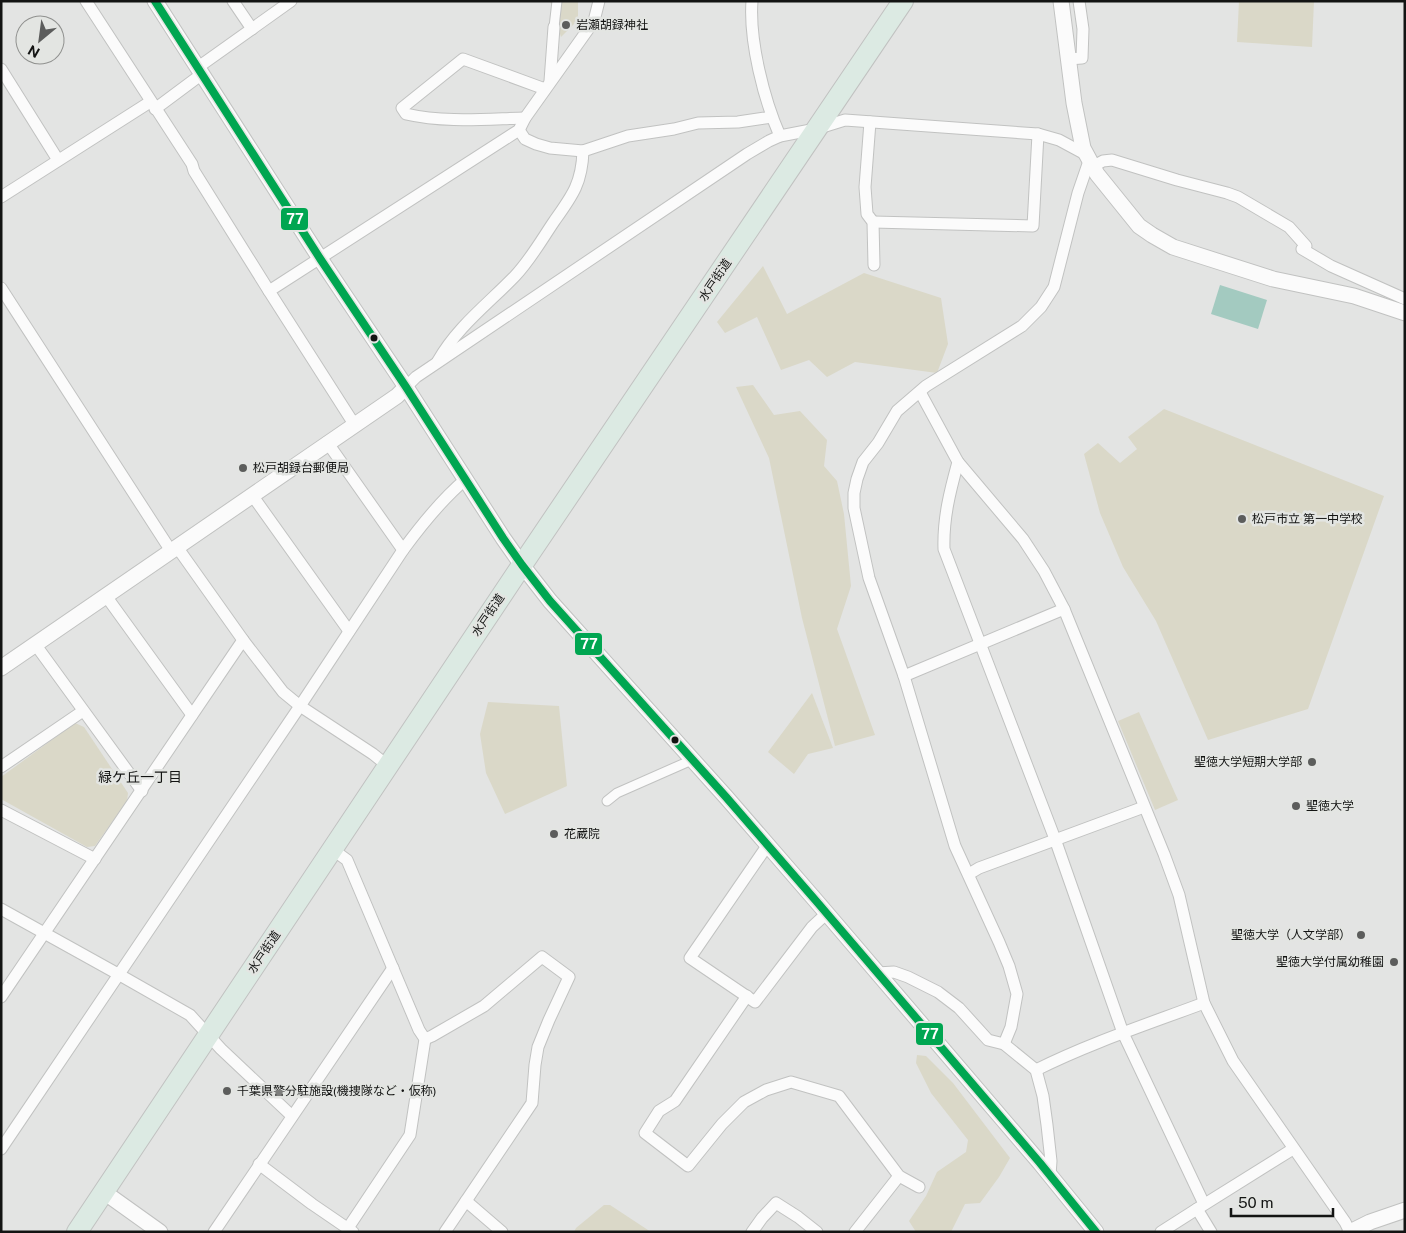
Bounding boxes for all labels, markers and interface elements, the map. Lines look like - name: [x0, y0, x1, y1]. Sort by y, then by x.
- north arrow: [15, 15, 65, 65]
- place label: 岩瀬胡録神社: [576, 18, 648, 32]
- marker: 岩瀬胡録神社: [560, 19, 572, 31]
- text: N: [25, 42, 42, 61]
- line badge: 77: [280, 207, 309, 231]
- text: 77: [286, 211, 304, 227]
- street label: 水戸街道: [696, 256, 734, 304]
- unlabelled marker: [369, 333, 379, 343]
- place label: 松戸胡録台郵便局: [253, 461, 349, 475]
- marker: 松戸胡録台郵便局: [237, 462, 249, 474]
- place label: 松戸市立 第一中学校: [1252, 512, 1363, 526]
- marker: 松戸市立 第一中学校: [1236, 513, 1248, 525]
- street label: 水戸街道: [469, 591, 507, 639]
- line badge: 77: [574, 632, 603, 656]
- text: 77: [580, 636, 598, 652]
- unlabelled marker: [670, 735, 680, 745]
- place label: 聖徳大学短期大学部: [1194, 755, 1302, 769]
- marker: 聖徳大学短期大学部: [1306, 756, 1318, 768]
- district label: 緑ケ丘一丁目: [98, 769, 182, 785]
- place label: 聖徳大学: [1306, 799, 1354, 813]
- marker: 聖徳大学: [1290, 800, 1302, 812]
- place label: 花蔵院: [564, 827, 600, 841]
- marker: 花蔵院: [548, 828, 560, 840]
- street label: 水戸街道: [245, 928, 283, 976]
- place label: 聖徳大学（人文学部）: [1231, 928, 1351, 942]
- marker: 聖徳大学（人文学部）: [1355, 929, 1367, 941]
- place label: 聖徳大学付属幼稚園: [1276, 955, 1384, 969]
- marker: 聖徳大学付属幼稚園: [1388, 956, 1400, 968]
- line badge: 77: [915, 1022, 944, 1046]
- text: 77: [921, 1026, 939, 1042]
- place label: 千葉県警分駐施設(機捜隊など・仮称): [237, 1084, 436, 1098]
- marker: 千葉県警分駐施設(機捜隊など・仮称): [221, 1085, 233, 1097]
- scale bar: [1231, 1186, 1334, 1218]
- text: 50 m: [1238, 1194, 1273, 1211]

